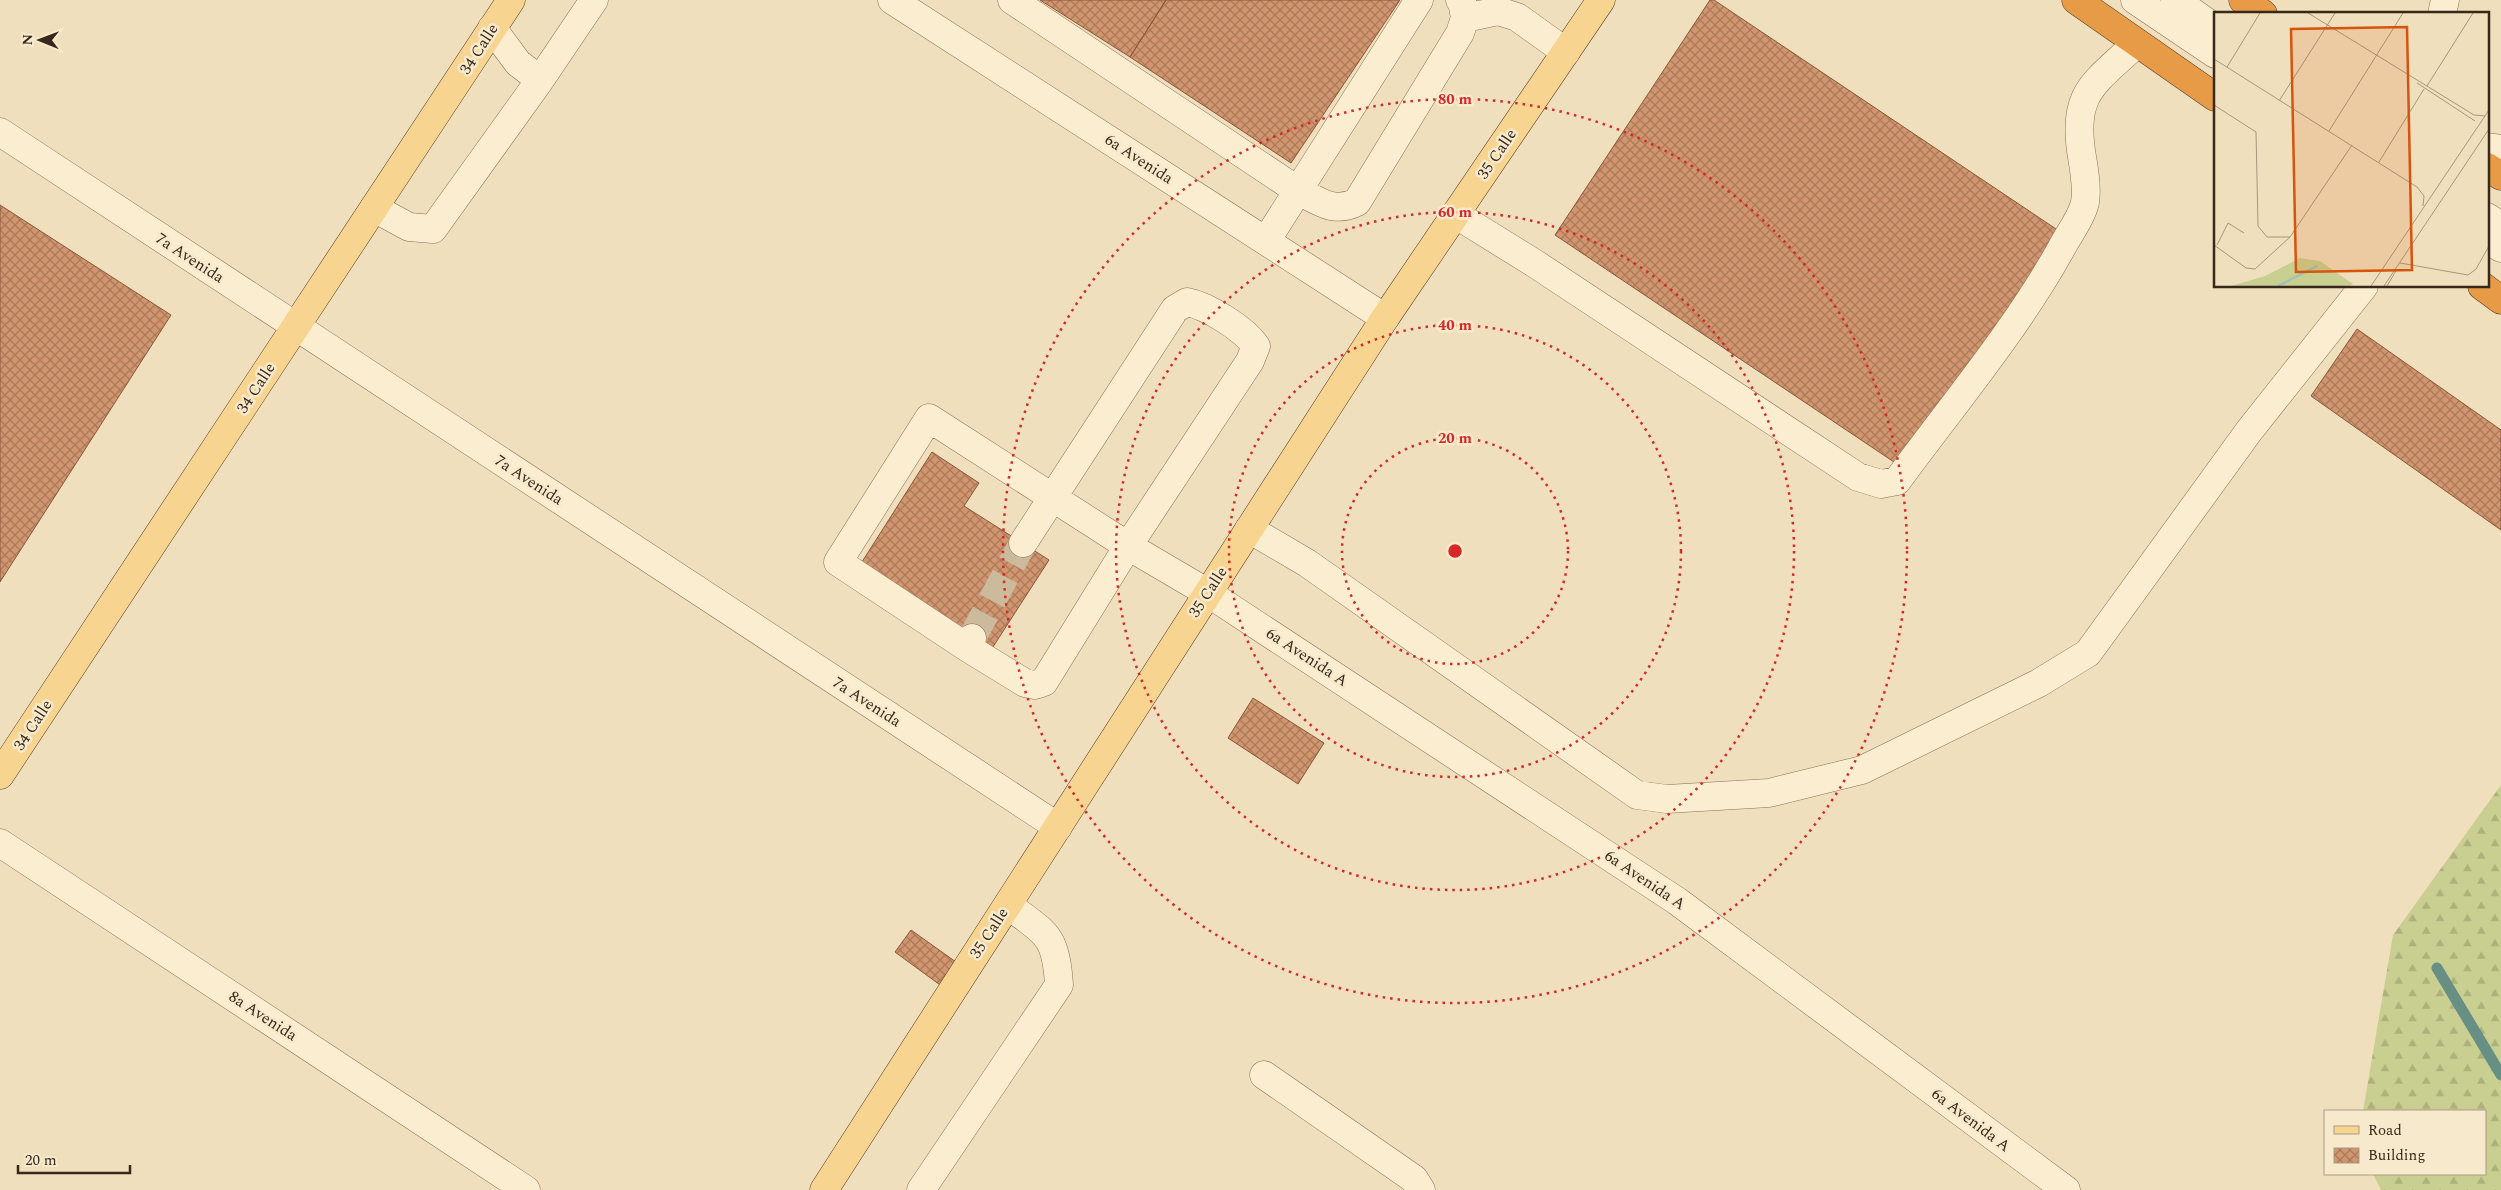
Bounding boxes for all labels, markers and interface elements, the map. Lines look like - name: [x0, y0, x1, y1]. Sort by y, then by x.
- inset map: [2214, 12, 2488, 288]
- north arrow: [15, 15, 65, 65]
- street label: 34 Calle: [454, 19, 504, 79]
- text: N: [17, 34, 38, 46]
- text: 80 m: [1438, 88, 1473, 111]
- street label: 35 Calle: [1471, 124, 1523, 184]
- street label: 6a Avenida: [1100, 128, 1178, 190]
- text: 60 m: [1438, 201, 1473, 224]
- street label: 7a Avenida: [151, 227, 229, 289]
- text: 40 m: [1438, 314, 1473, 337]
- street label: 34 Calle: [231, 358, 281, 418]
- text: 20 m: [1438, 427, 1473, 450]
- street label: 7a Avenida: [490, 449, 568, 511]
- centre of rings: [1446, 542, 1464, 560]
- street label: 35 Calle: [1183, 562, 1233, 622]
- street label: 6a Avenida A: [1261, 621, 1353, 693]
- street label: 7a Avenida: [828, 671, 906, 733]
- street label: 34 Calle: [8, 695, 58, 755]
- street label: 6a Avenida A: [1599, 844, 1691, 916]
- street label: 35 Calle: [964, 903, 1014, 963]
- street label: 8a Avenida: [224, 985, 302, 1047]
- street label: 6a Avenida A: [1926, 1082, 2016, 1158]
- legend: [2324, 1110, 2486, 1175]
- text: Road: [2368, 1119, 2402, 1142]
- scale bar: [18, 1142, 130, 1174]
- text: Building: [2368, 1144, 2425, 1167]
- text: 20 m: [25, 1149, 57, 1172]

